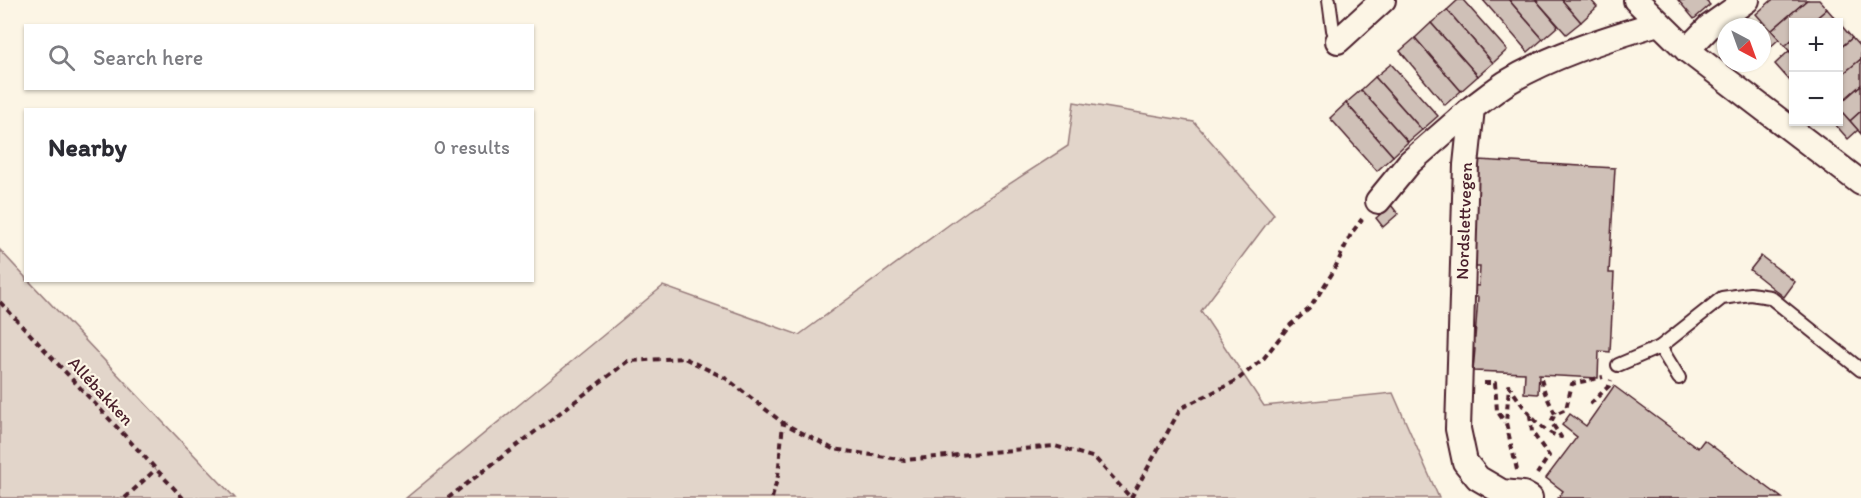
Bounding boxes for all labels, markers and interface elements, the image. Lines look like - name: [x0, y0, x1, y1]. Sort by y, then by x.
- north arrow: [1717, 18, 1771, 72]
- map controls: [1789, 18, 1843, 126]
- button: +: [1789, 18, 1843, 72]
- search box: [24, 24, 534, 90]
- icon: search: [45, 41, 78, 74]
- text: Search here: [93, 44, 203, 71]
- button: −: [1789, 72, 1843, 126]
- text: Nearby: [48, 131, 127, 163]
- text: 0 results: [434, 135, 510, 159]
- street label: Nordslettvegen: [1451, 162, 1477, 280]
- street label: Allébakken: [64, 352, 138, 430]

